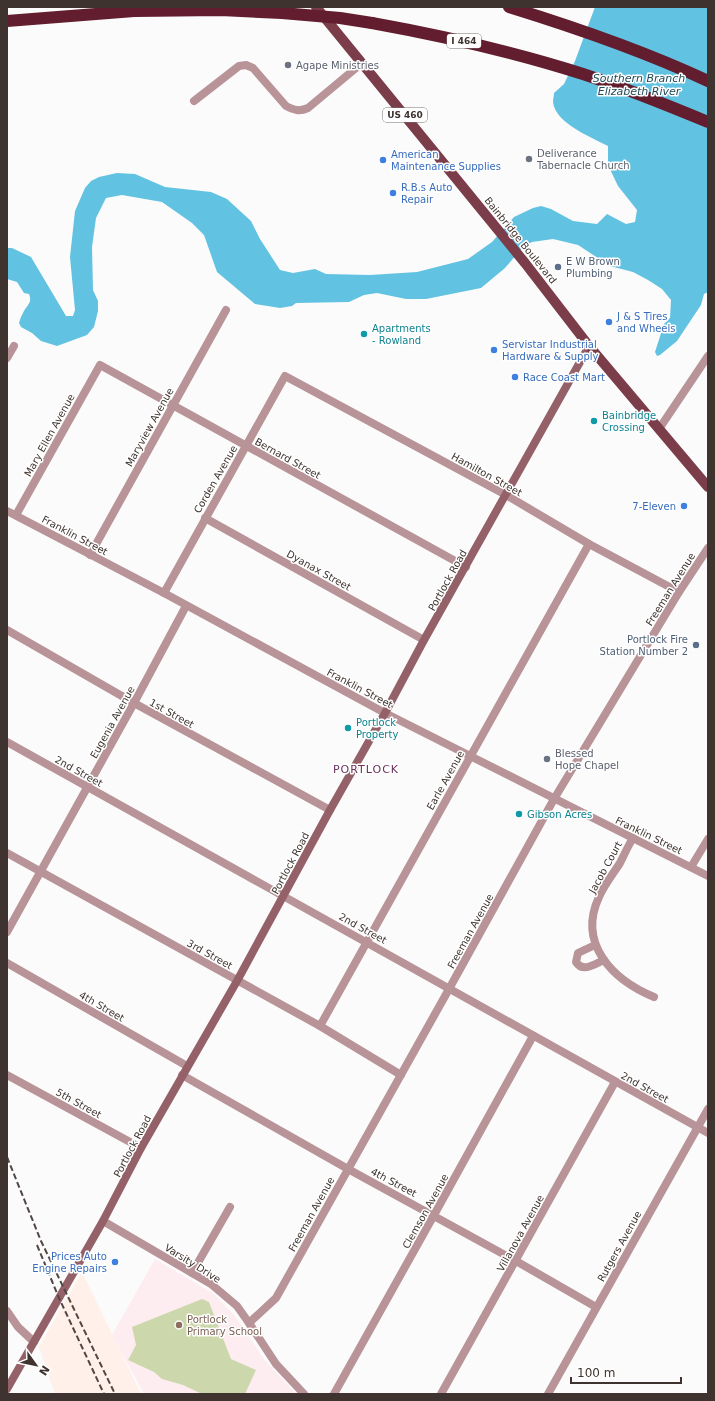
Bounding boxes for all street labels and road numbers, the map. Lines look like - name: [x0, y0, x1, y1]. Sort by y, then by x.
- road number: I 464: [447, 34, 481, 48]
- road number: US 460: [383, 108, 427, 122]
- street label: Bainbridge Boulevard: [482, 195, 559, 286]
- street label: Maryview Avenue: [123, 386, 176, 468]
- street label: Mary Ellen Avenue: [22, 392, 77, 478]
- street label: Bernard Street: [253, 436, 323, 481]
- street label: Corden Avenue: [192, 443, 239, 515]
- street label: Hamilton Street: [450, 451, 524, 498]
- street label: Franklin Street: [40, 513, 110, 557]
- street label: Dyanax Street: [285, 548, 353, 593]
- street label: Portlock Road: [426, 548, 469, 613]
- street label: Freeman Avenue: [644, 551, 697, 628]
- street label: Franklin Street: [325, 666, 395, 710]
- street label: Eugenia Avenue: [88, 684, 137, 760]
- street label: 1st Street: [148, 697, 196, 730]
- street label: Earle Avenue: [425, 749, 466, 812]
- street label: 2nd Street: [53, 754, 104, 789]
- street label: Franklin Street: [614, 815, 684, 856]
- street label: Portlock Road: [270, 831, 311, 896]
- street label: Jacob Court: [586, 839, 624, 896]
- street label: Freeman Avenue: [445, 892, 496, 971]
- street label: 2nd Street: [337, 911, 388, 946]
- street label: 3rd Street: [185, 937, 234, 971]
- street label: 4th Street: [77, 989, 126, 1024]
- street label: 2nd Street: [619, 1070, 670, 1105]
- street label: 5th Street: [54, 1086, 103, 1120]
- street label: Portlock Road: [112, 1114, 153, 1179]
- street label: 4th Street: [369, 1166, 419, 1199]
- street label: Clemson Avenue: [400, 1172, 451, 1250]
- street label: Freeman Avenue: [286, 1175, 337, 1254]
- street label: Villanova Avenue: [495, 1193, 546, 1273]
- street label: Rutgers Avenue: [595, 1209, 643, 1283]
- street label: Varsity Drive: [163, 1242, 223, 1285]

